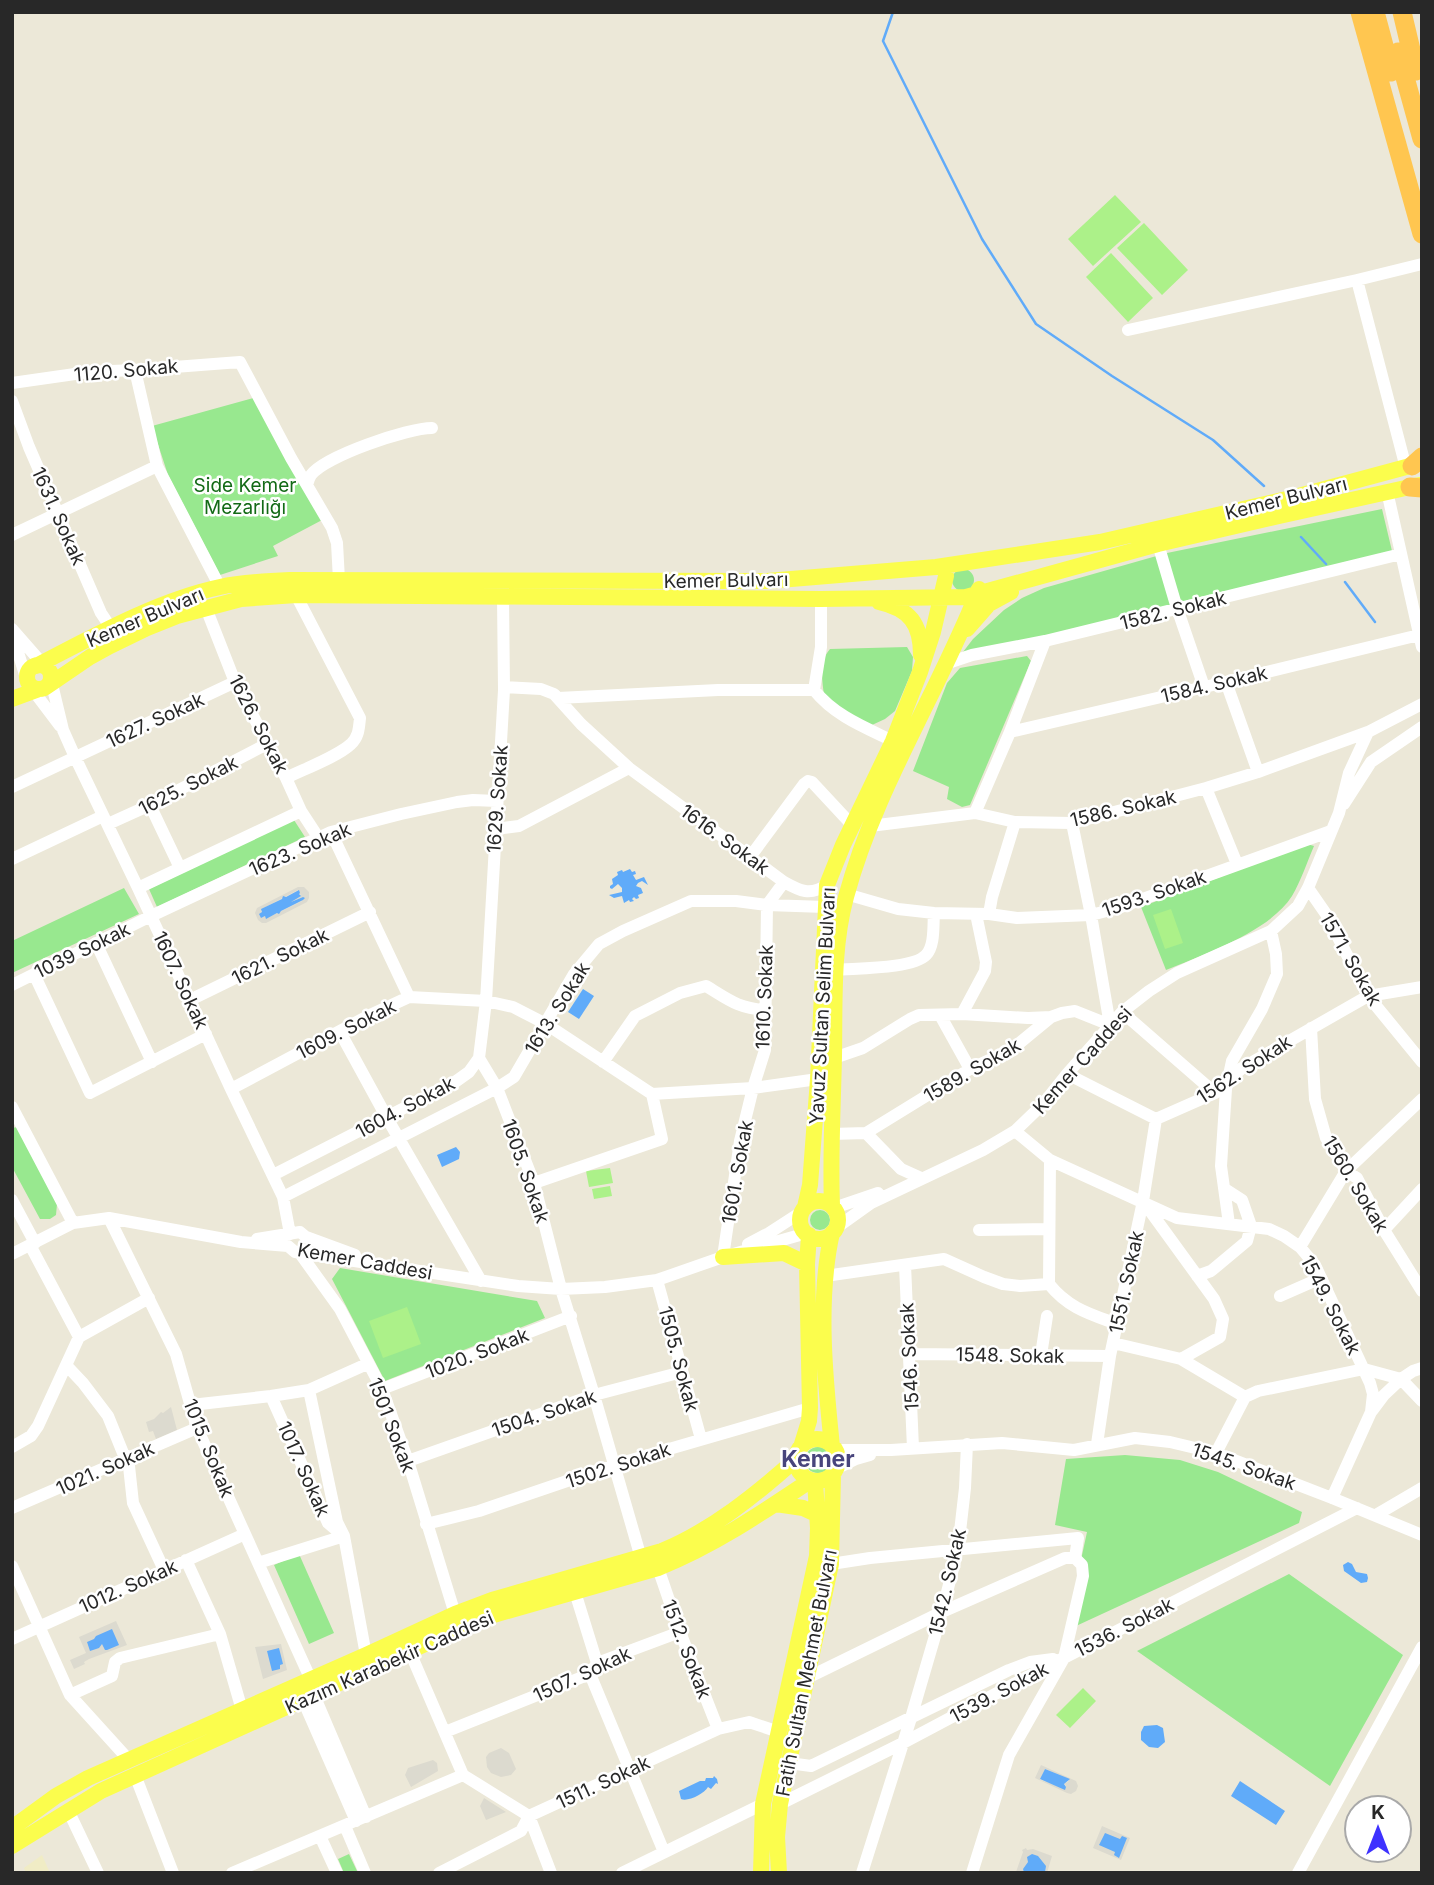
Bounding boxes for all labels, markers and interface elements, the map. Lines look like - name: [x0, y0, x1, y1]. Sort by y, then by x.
- street label: 1120. Sokak: [73, 354, 180, 387]
- street label: 1631. Sokak: [27, 464, 91, 569]
- street label: Kemer Bulvarı: [1223, 472, 1350, 525]
- park label: Side Kemer Mezarlığı: [194, 474, 296, 519]
- street label: Kemer Bulvarı: [663, 568, 789, 593]
- street label: Kemer Bulvarı: [83, 582, 207, 652]
- street label: 1582. Sokak: [1118, 586, 1229, 635]
- street label: 1584. Sokak: [1159, 661, 1270, 708]
- street label: 1626. Sokak: [224, 671, 294, 778]
- street label: 1627. Sokak: [103, 688, 208, 753]
- street label: 1629. Sokak: [482, 744, 513, 854]
- street label: 1625. Sokak: [135, 750, 242, 820]
- street label: 1586. Sokak: [1068, 785, 1179, 832]
- street label: 1616. Sokak: [676, 799, 774, 880]
- street label: 1623. Sokak: [246, 817, 355, 881]
- street label: 1593. Sokak: [1099, 865, 1210, 922]
- street label: Yavuz Sultan Selim Bulvarı: [805, 887, 840, 1125]
- street label: 1571. Sokak: [1315, 909, 1387, 1010]
- street label: 1039 Sokak: [31, 917, 134, 984]
- street label: 1621. Sokak: [228, 923, 333, 990]
- street label: 1607. Sokak: [148, 928, 213, 1033]
- street label: 1610. Sokak: [751, 944, 778, 1050]
- street label: 1613. Sokak: [520, 957, 595, 1059]
- street label: 1609. Sokak: [293, 994, 400, 1064]
- street label: Kemer Caddesi: [1028, 1002, 1137, 1119]
- street label: 1562. Sokak: [1192, 1030, 1297, 1109]
- street label: 1589. Sokak: [920, 1033, 1025, 1107]
- street label: 1604. Sokak: [352, 1071, 459, 1143]
- street label: 1605. Sokak: [497, 1116, 554, 1227]
- street label: 1601. Sokak: [717, 1118, 758, 1226]
- street label: 1560. Sokak: [1318, 1132, 1394, 1237]
- street label: 1551. Sokak: [1104, 1228, 1149, 1336]
- street label: Kemer Caddesi: [296, 1238, 434, 1285]
- street label: 1549. Sokak: [1296, 1252, 1366, 1359]
- street label: 1546. Sokak: [895, 1302, 924, 1412]
- street label: 1505. Sokak: [653, 1304, 704, 1415]
- street label: 1020. Sokak: [422, 1323, 533, 1384]
- street label: 1548. Sokak: [955, 1343, 1065, 1368]
- street label: 1501 Sokak: [363, 1375, 420, 1476]
- street label: 1504. Sokak: [489, 1385, 600, 1442]
- street label: 1015. Sokak: [178, 1395, 239, 1501]
- street label: 1017. Sokak: [272, 1418, 335, 1521]
- street label: 1021. Sokak: [53, 1436, 158, 1500]
- street label: 1502. Sokak: [563, 1438, 674, 1493]
- street label: 1545. Sokak: [1189, 1438, 1299, 1495]
- district label: Kemer: [781, 1445, 855, 1473]
- street label: 1542. Sokak: [924, 1526, 971, 1638]
- street label: Fatih Sultan Mehmet Bulvarı: [771, 1548, 842, 1799]
- street label: 1012. Sokak: [76, 1554, 181, 1618]
- street label: 1536. Sokak: [1071, 1592, 1178, 1662]
- street label: 1512. Sokak: [657, 1596, 716, 1703]
- street label: Kazım Karabekir Caddesi: [282, 1606, 497, 1719]
- street label: 1507. Sokak: [530, 1642, 635, 1707]
- street label: 1539. Sokak: [946, 1657, 1053, 1728]
- street label: 1511. Sokak: [553, 1751, 654, 1814]
- north arrow: [1343, 1794, 1413, 1864]
- text: K: [1371, 1801, 1385, 1824]

